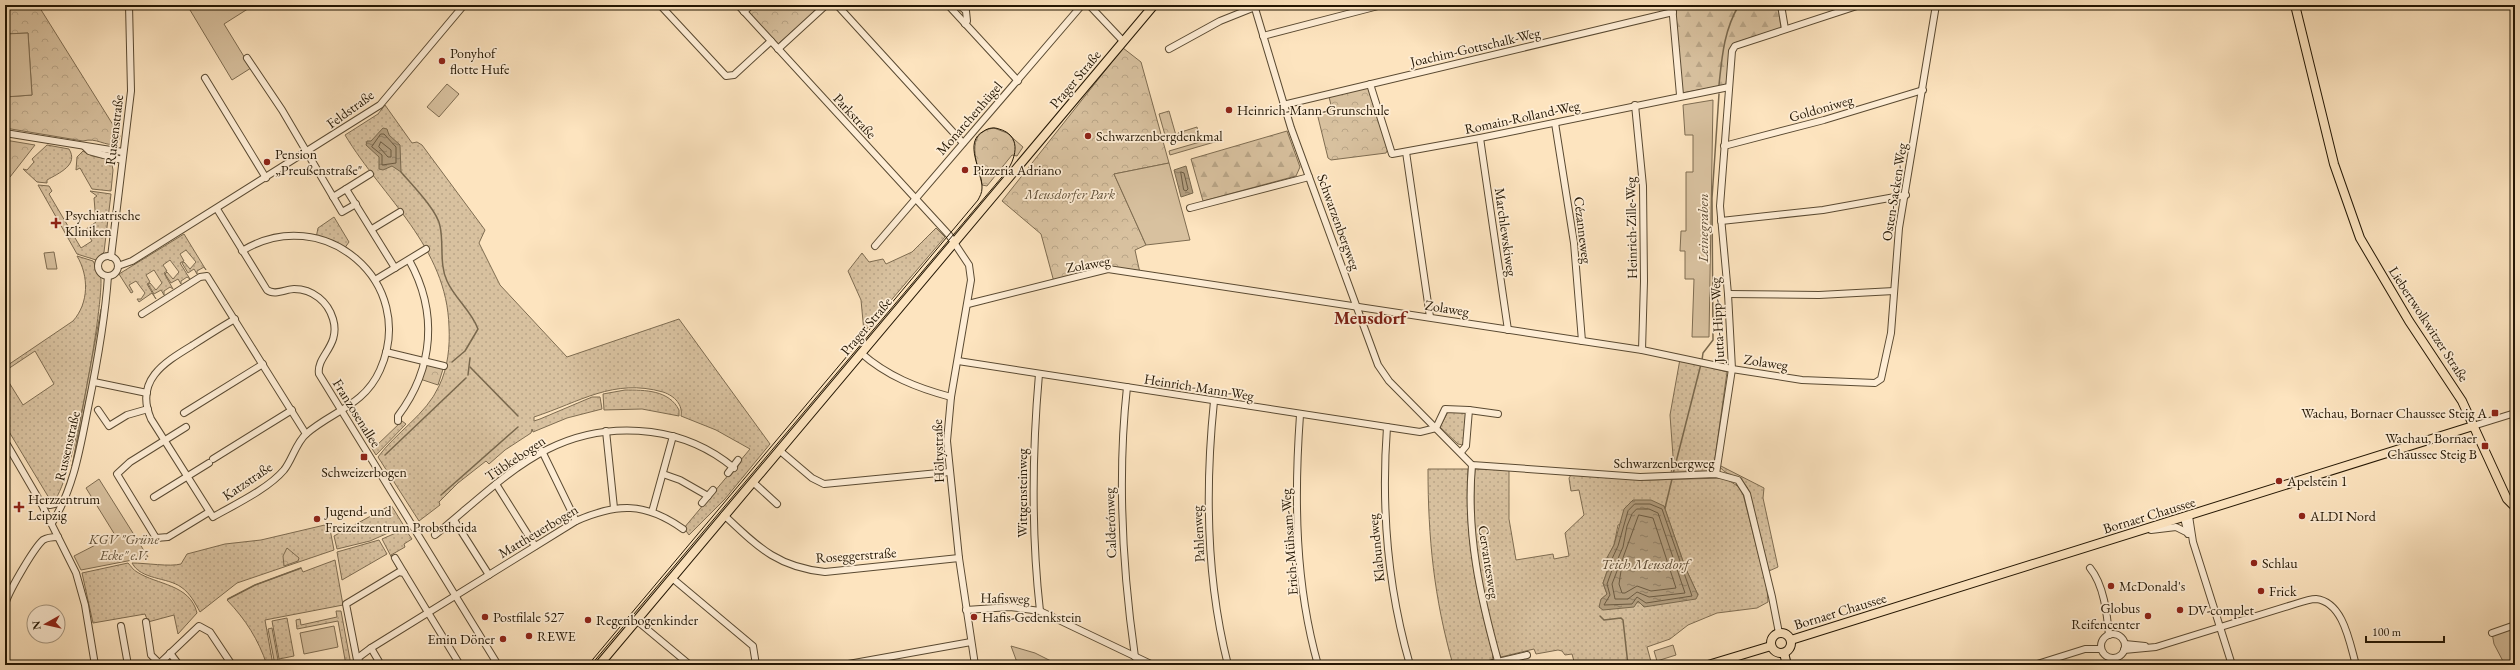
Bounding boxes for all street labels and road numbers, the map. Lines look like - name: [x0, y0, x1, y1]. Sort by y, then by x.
- street label: Joachim-Gottschalk-Weg: [1407, 23, 1543, 71]
- street label: Prager Straße: [1045, 46, 1105, 112]
- street label: Monarchenhügel: [932, 77, 1006, 159]
- street label: Feldstraße: [323, 85, 378, 132]
- street label: Parkstraße: [829, 90, 881, 143]
- street label: Goldoniweg: [1787, 90, 1856, 126]
- street label: Russenstraße: [101, 93, 127, 166]
- street label: Romain-Rolland-Weg: [1463, 96, 1582, 138]
- street label: Osten-Sacken-Weg: [1877, 141, 1911, 242]
- street label: Schwarzenbergweg: [1313, 171, 1365, 273]
- street label: Heinrich-Zille-Weg: [1621, 176, 1641, 279]
- street label: Marchlewskiweg: [1491, 187, 1521, 278]
- street label: Cézanneweg: [1570, 195, 1596, 265]
- street label: Zolaweg: [1064, 251, 1112, 277]
- street label: Liebertwolkwitzer Straße: [2385, 263, 2473, 386]
- street label: Jutta-Hipp-Weg: [1706, 276, 1728, 364]
- street label: Prager Straße: [836, 293, 896, 359]
- street label: Zolaweg: [1424, 296, 1471, 321]
- street label: Zolaweg: [1743, 350, 1790, 374]
- street label: Heinrich-Mann-Weg: [1143, 369, 1256, 405]
- street label: Franzosenallee: [329, 375, 385, 451]
- street label: Russenstraße: [50, 409, 84, 483]
- street label: Höltystraße: [928, 418, 948, 483]
- street label: Tübkebogen: [481, 431, 549, 485]
- street label: Wittgensteinweg: [1013, 447, 1031, 538]
- street label: Schwarzenbergweg: [1613, 454, 1715, 472]
- street label: Katzstraße: [219, 457, 276, 504]
- street label: Calderónweg: [1100, 486, 1120, 559]
- street label: Erich-Mühsam-Weg: [1276, 487, 1302, 596]
- street label: Bornaer Chaussee: [2101, 492, 2198, 538]
- street label: Mattheuerbogen: [495, 500, 582, 562]
- street label: Pahlenweg: [1187, 504, 1208, 563]
- street label: Klabundweg: [1363, 512, 1389, 583]
- street label: Cervantesweg: [1474, 524, 1504, 601]
- street label: Roseggerstraße: [815, 543, 898, 567]
- street label: Bornaer Chaussee: [1792, 588, 1889, 634]
- street label: Hafisweg: [980, 589, 1031, 607]

